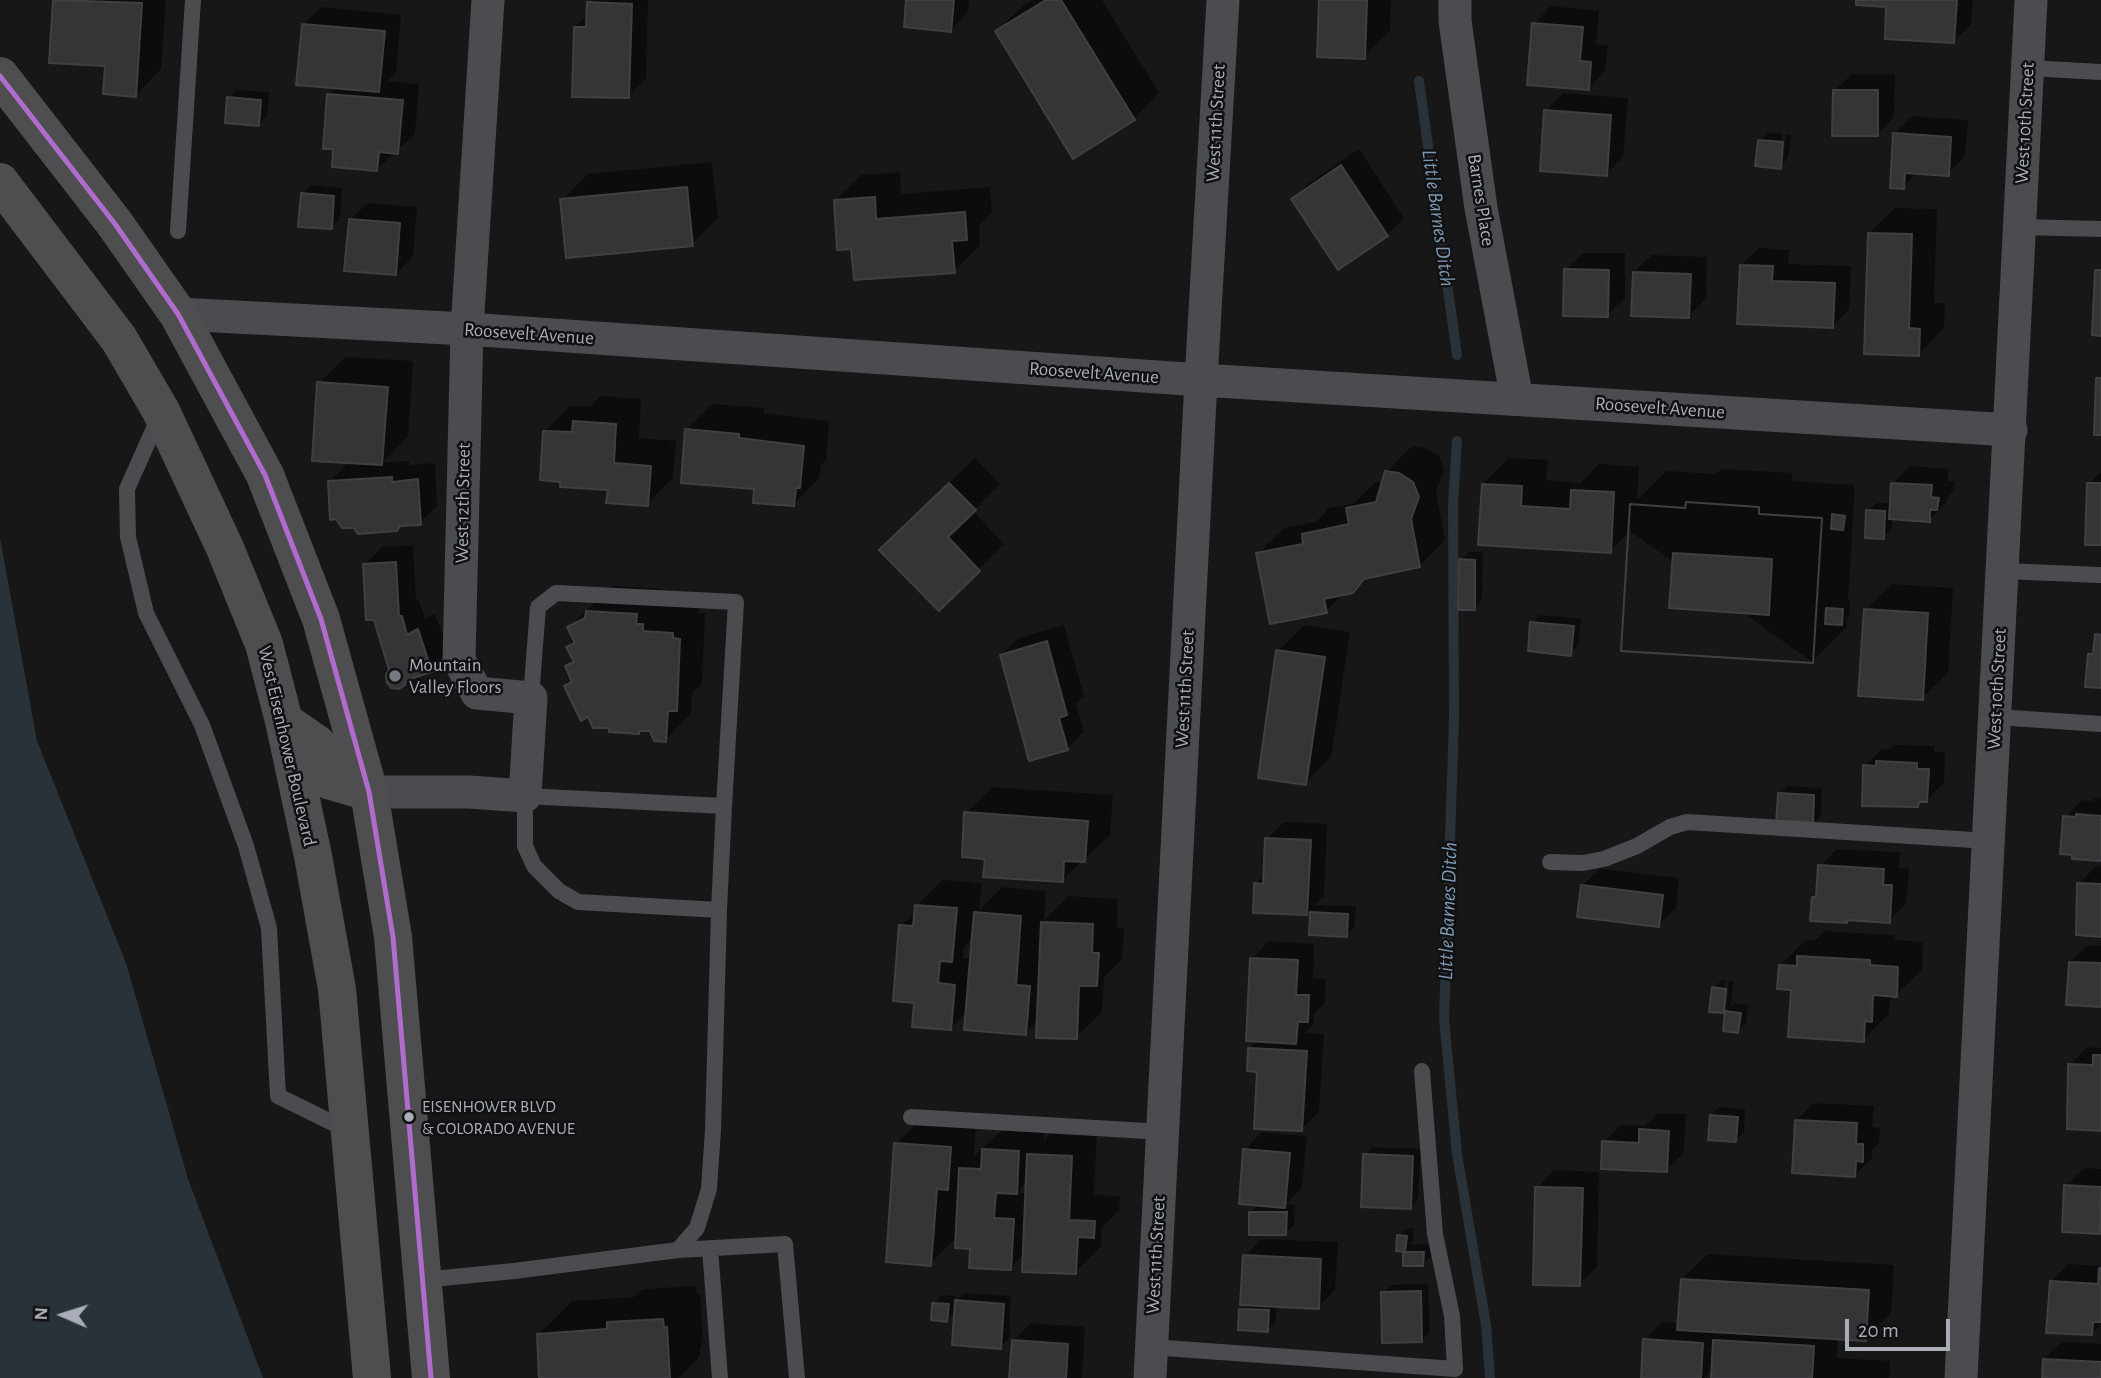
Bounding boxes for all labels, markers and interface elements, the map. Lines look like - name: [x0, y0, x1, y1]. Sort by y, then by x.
- street label: West 10th Street: [2010, 62, 2040, 184]
- street label: West 11th Street: [1202, 63, 1230, 183]
- water label: Little Barnes Ditch: [1416, 148, 1460, 288]
- street label: Barnes Place: [1462, 152, 1500, 248]
- street label: Roosevelt Avenue: [463, 318, 595, 350]
- street label: Roosevelt Avenue: [1028, 357, 1160, 389]
- street label: Roosevelt Avenue: [1594, 392, 1726, 424]
- street label: West 12th Street: [451, 443, 475, 563]
- street label: West 10th Street: [1982, 628, 2012, 750]
- street label: West 11th Street: [1171, 629, 1199, 749]
- street label: West Eisenhower Boulevard: [253, 644, 321, 848]
- place label: Mountain Valley Floors: [409, 654, 501, 698]
- marker: Mountain Valley Floors: [387, 668, 403, 684]
- water label: Little Barnes Ditch: [1433, 841, 1463, 981]
- place label: EISENHOWER BLVD & COLORADO AVENUE: [422, 1097, 575, 1137]
- marker: EISENHOWER BLVD & COLORADO AVENUE: [402, 1110, 416, 1124]
- street label: West 11th Street: [1142, 1195, 1170, 1315]
- north arrow: [28, 1280, 98, 1350]
- scale bar: [1849, 1304, 1954, 1348]
- text: N: [32, 1307, 51, 1321]
- text: 20 m: [1858, 1320, 1899, 1341]

